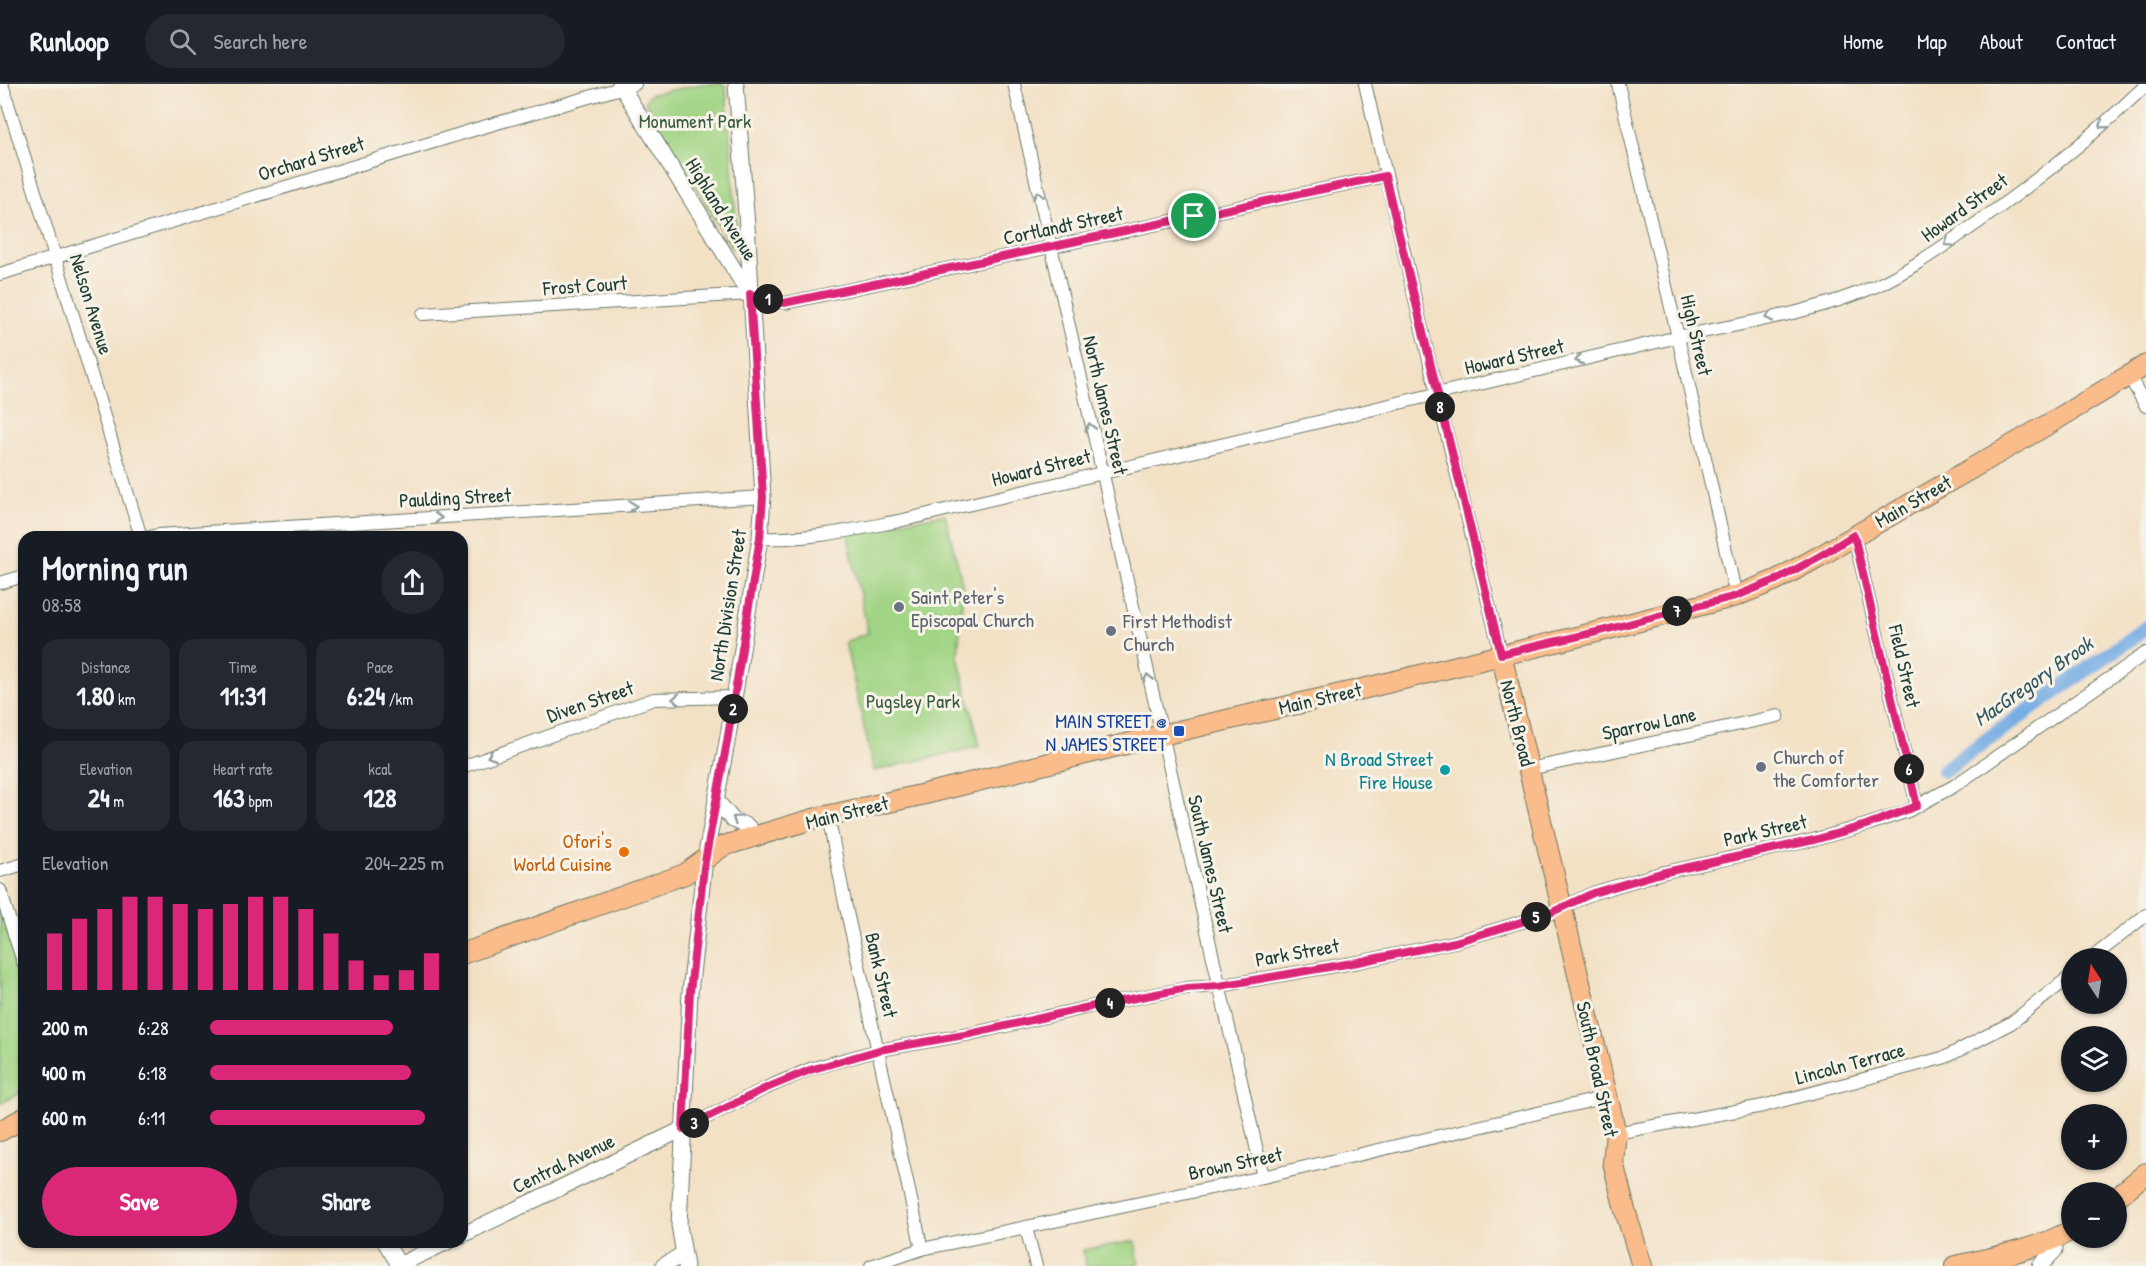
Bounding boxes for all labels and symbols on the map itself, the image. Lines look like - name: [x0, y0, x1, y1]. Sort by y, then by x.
- park label: Monument Park: [639, 107, 751, 134]
- one-way arrow: [2099, 118, 2110, 129]
- street label: Orchard Street: [255, 129, 368, 187]
- street label: Highland Avenue: [680, 152, 764, 266]
- street label: Howard Street: [1915, 166, 2014, 248]
- pin: [1168, 190, 1219, 241]
- one-way arrow: [1032, 191, 1045, 201]
- street label: Cortlandt Street: [1001, 199, 1126, 251]
- one-way arrow: [1943, 236, 1954, 247]
- street label: Nelson Avenue: [64, 250, 120, 358]
- street label: Frost Court: [541, 269, 629, 301]
- pin: 1: [753, 284, 783, 314]
- street label: High Street: [1675, 292, 1720, 379]
- one-way arrow: [1765, 310, 1775, 323]
- street label: Howard Street: [1462, 331, 1567, 381]
- street label: North James Street: [1077, 333, 1135, 478]
- one-way arrow: [1574, 353, 1584, 366]
- pin: 8: [1425, 392, 1455, 422]
- one-way arrow: [1085, 422, 1098, 432]
- street label: Howard Street: [989, 441, 1094, 492]
- street label: Main Street: [1870, 468, 1957, 534]
- street label: Paulding Street: [398, 481, 513, 513]
- one-way arrow: [629, 500, 638, 513]
- one-way arrow: [434, 511, 443, 524]
- street label: North Division Street: [702, 526, 752, 683]
- place label: Saint Peter's Episcopal Church: [911, 583, 1034, 633]
- pin: 7: [1662, 596, 1692, 626]
- marker: Saint Peter's Episcopal Church: [892, 600, 906, 614]
- place label: First Methodist Church: [1122, 607, 1233, 657]
- street label: Field Street: [1882, 621, 1928, 711]
- marker: First Methodist Church: [1104, 624, 1118, 638]
- water label: MacGregory Brook: [1968, 628, 2100, 733]
- street label: Diven Street: [543, 673, 638, 728]
- one-way arrow: [1143, 673, 1156, 683]
- street label: Main Street: [1276, 675, 1365, 721]
- street label: North Broad: [1494, 677, 1542, 769]
- park label: Pugsley Park: [866, 687, 960, 714]
- one-way arrow: [672, 692, 681, 705]
- pin: 2: [718, 694, 748, 724]
- street label: Sparrow Lane: [1600, 700, 1698, 746]
- place label: MAIN STREET @ N JAMES STREET: [1045, 707, 1168, 757]
- marker: MAIN STREET @ N JAMES STREET: [1172, 724, 1186, 738]
- place label: Church of the Comforter: [1773, 743, 1879, 793]
- place label: N Broad Street Fire House: [1325, 745, 1434, 795]
- one-way arrow: [486, 749, 497, 762]
- pin: 6: [1894, 754, 1924, 784]
- marker: Church of the Comforter: [1754, 760, 1768, 774]
- marker: N Broad Street Fire House: [1438, 763, 1452, 777]
- street label: Main Street: [803, 788, 892, 835]
- street label: South James Street: [1182, 792, 1240, 937]
- street label: Park Street: [1721, 807, 1810, 853]
- one-way arrow: [731, 815, 742, 826]
- place label: Ofori's World Cuisine: [514, 827, 612, 877]
- marker: Ofori's World Cuisine: [617, 845, 631, 859]
- pin: 5: [1521, 902, 1551, 932]
- street label: Bank Street: [859, 930, 905, 1021]
- street label: Park Street: [1253, 931, 1342, 973]
- north arrow: [2061, 948, 2127, 1014]
- pin: 4: [1095, 988, 1125, 1018]
- street label: South Broad Street: [1570, 999, 1626, 1140]
- street label: Lincoln Terrace: [1792, 1035, 1908, 1091]
- pin: 3: [679, 1108, 709, 1138]
- street label: Central Avenue: [507, 1127, 619, 1199]
- street label: Brown Street: [1186, 1140, 1286, 1186]

